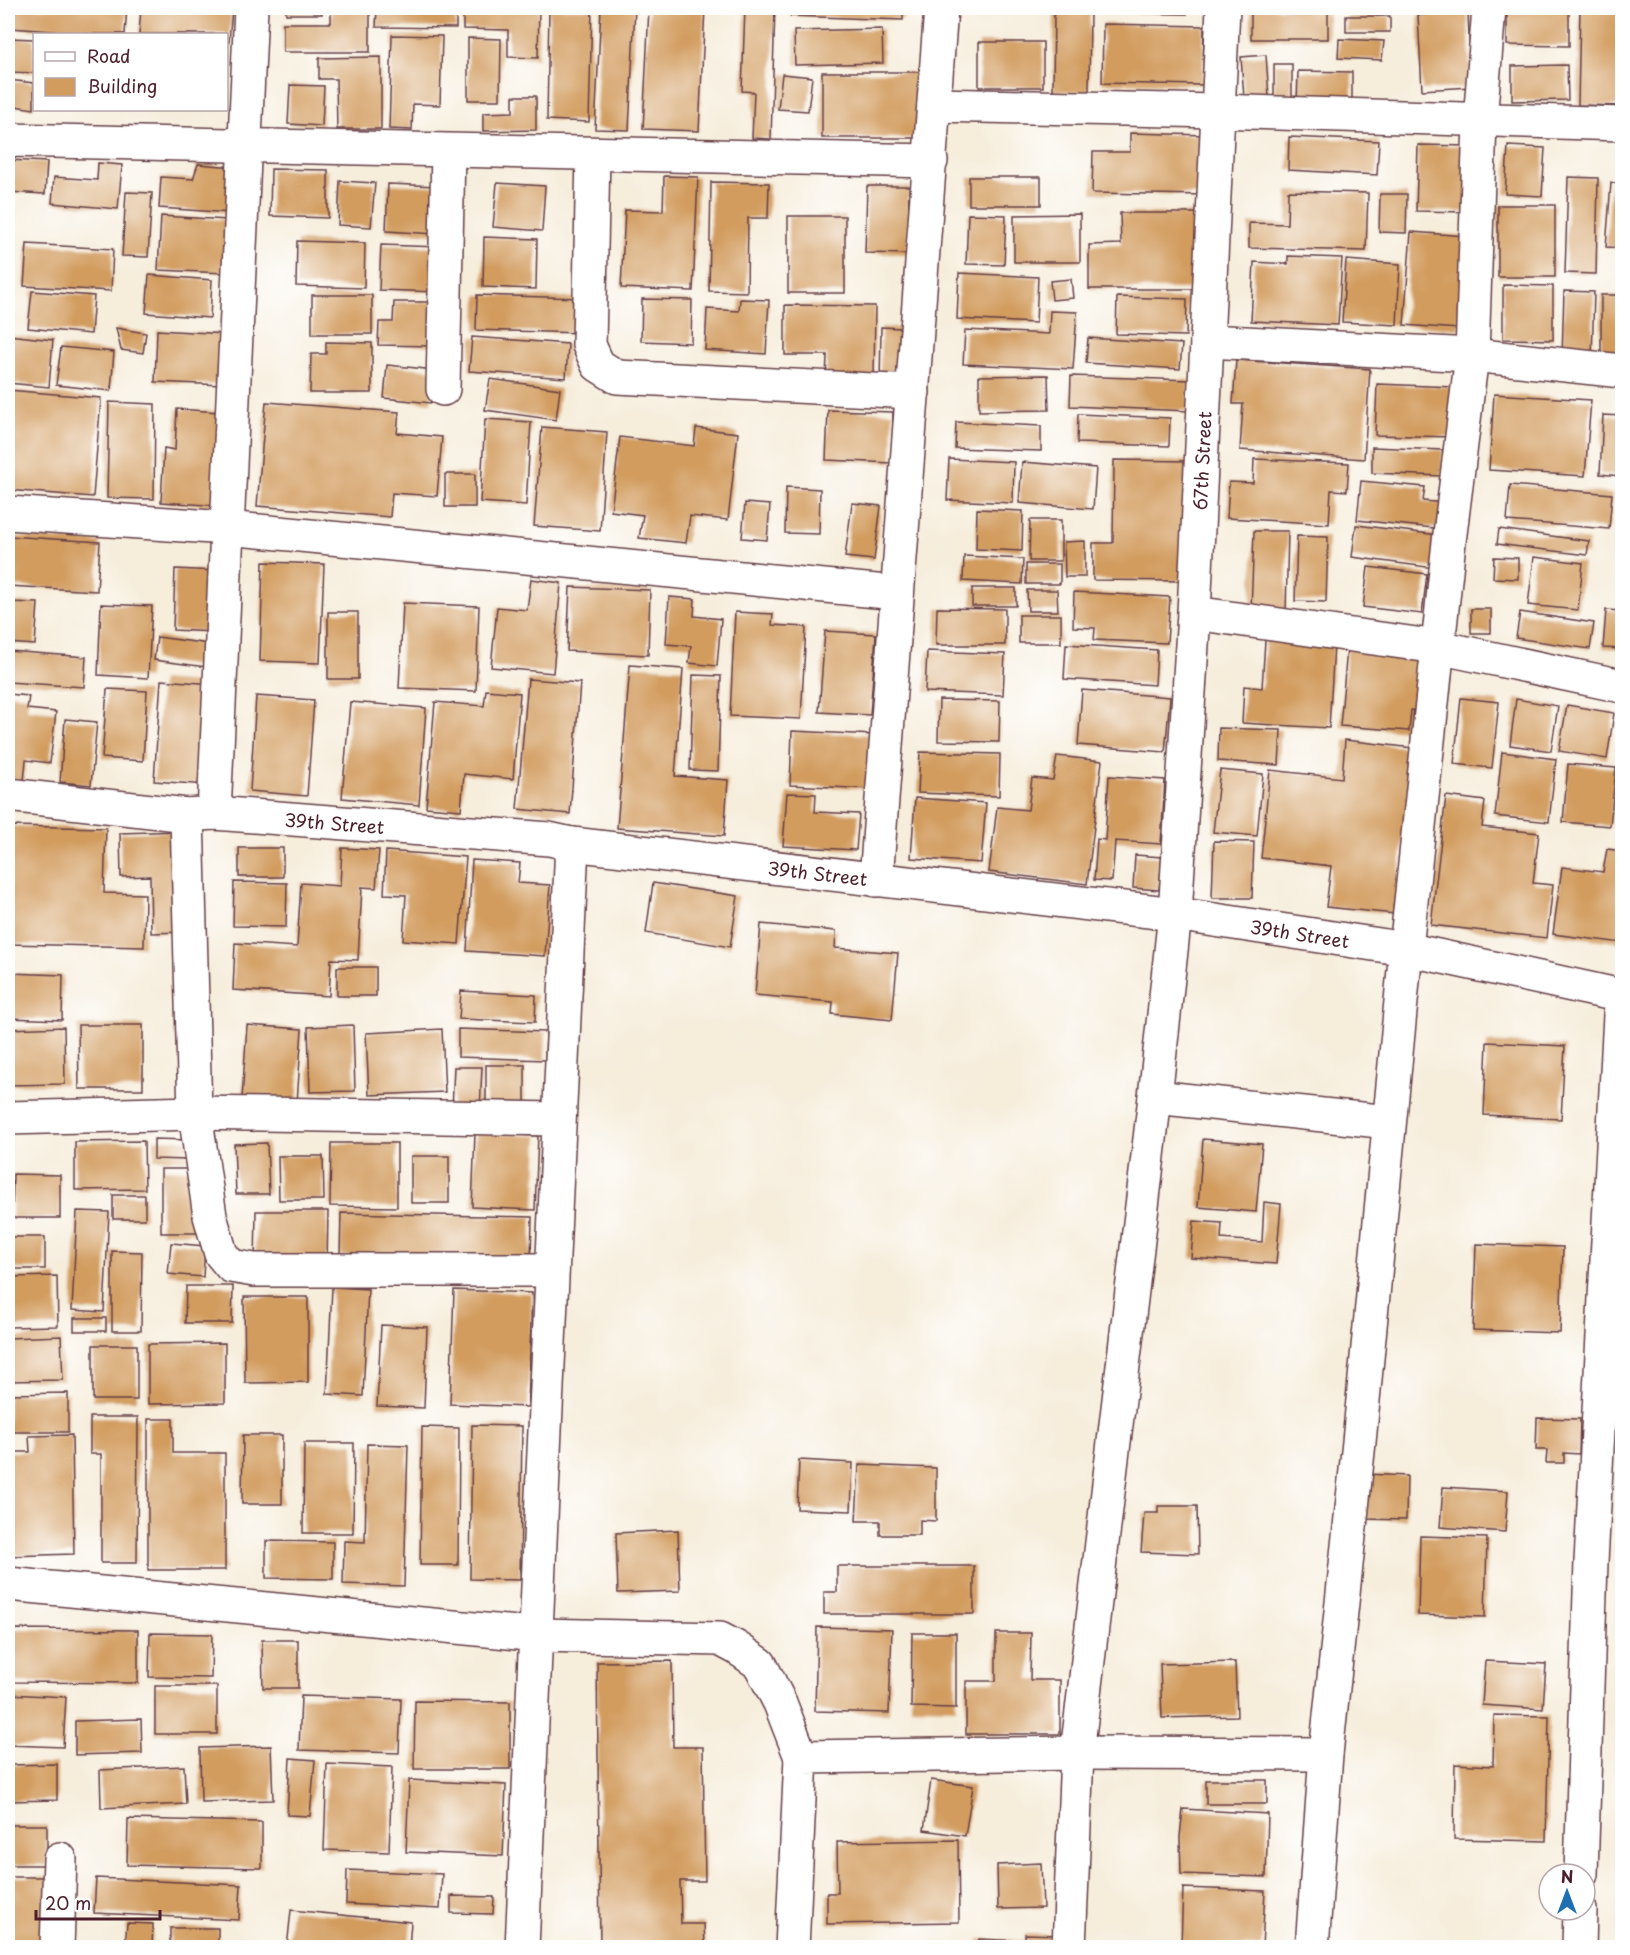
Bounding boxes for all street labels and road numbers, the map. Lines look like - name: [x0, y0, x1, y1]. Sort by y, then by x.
- street label: 67th Street: [1185, 411, 1217, 511]
- street label: 39th Street: [284, 805, 385, 840]
- street label: 39th Street: [766, 853, 869, 892]
- street label: 39th Street: [1248, 912, 1351, 954]

